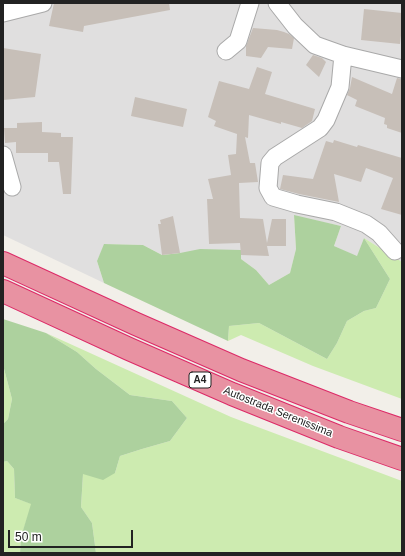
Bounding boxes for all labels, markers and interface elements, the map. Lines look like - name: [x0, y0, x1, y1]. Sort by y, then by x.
- road number: A4: [189, 372, 211, 388]
- street label: Autostrada Serenissima: [221, 384, 335, 440]
- scale bar: [10, 522, 135, 548]
- text: 50 m: [15, 530, 42, 544]

